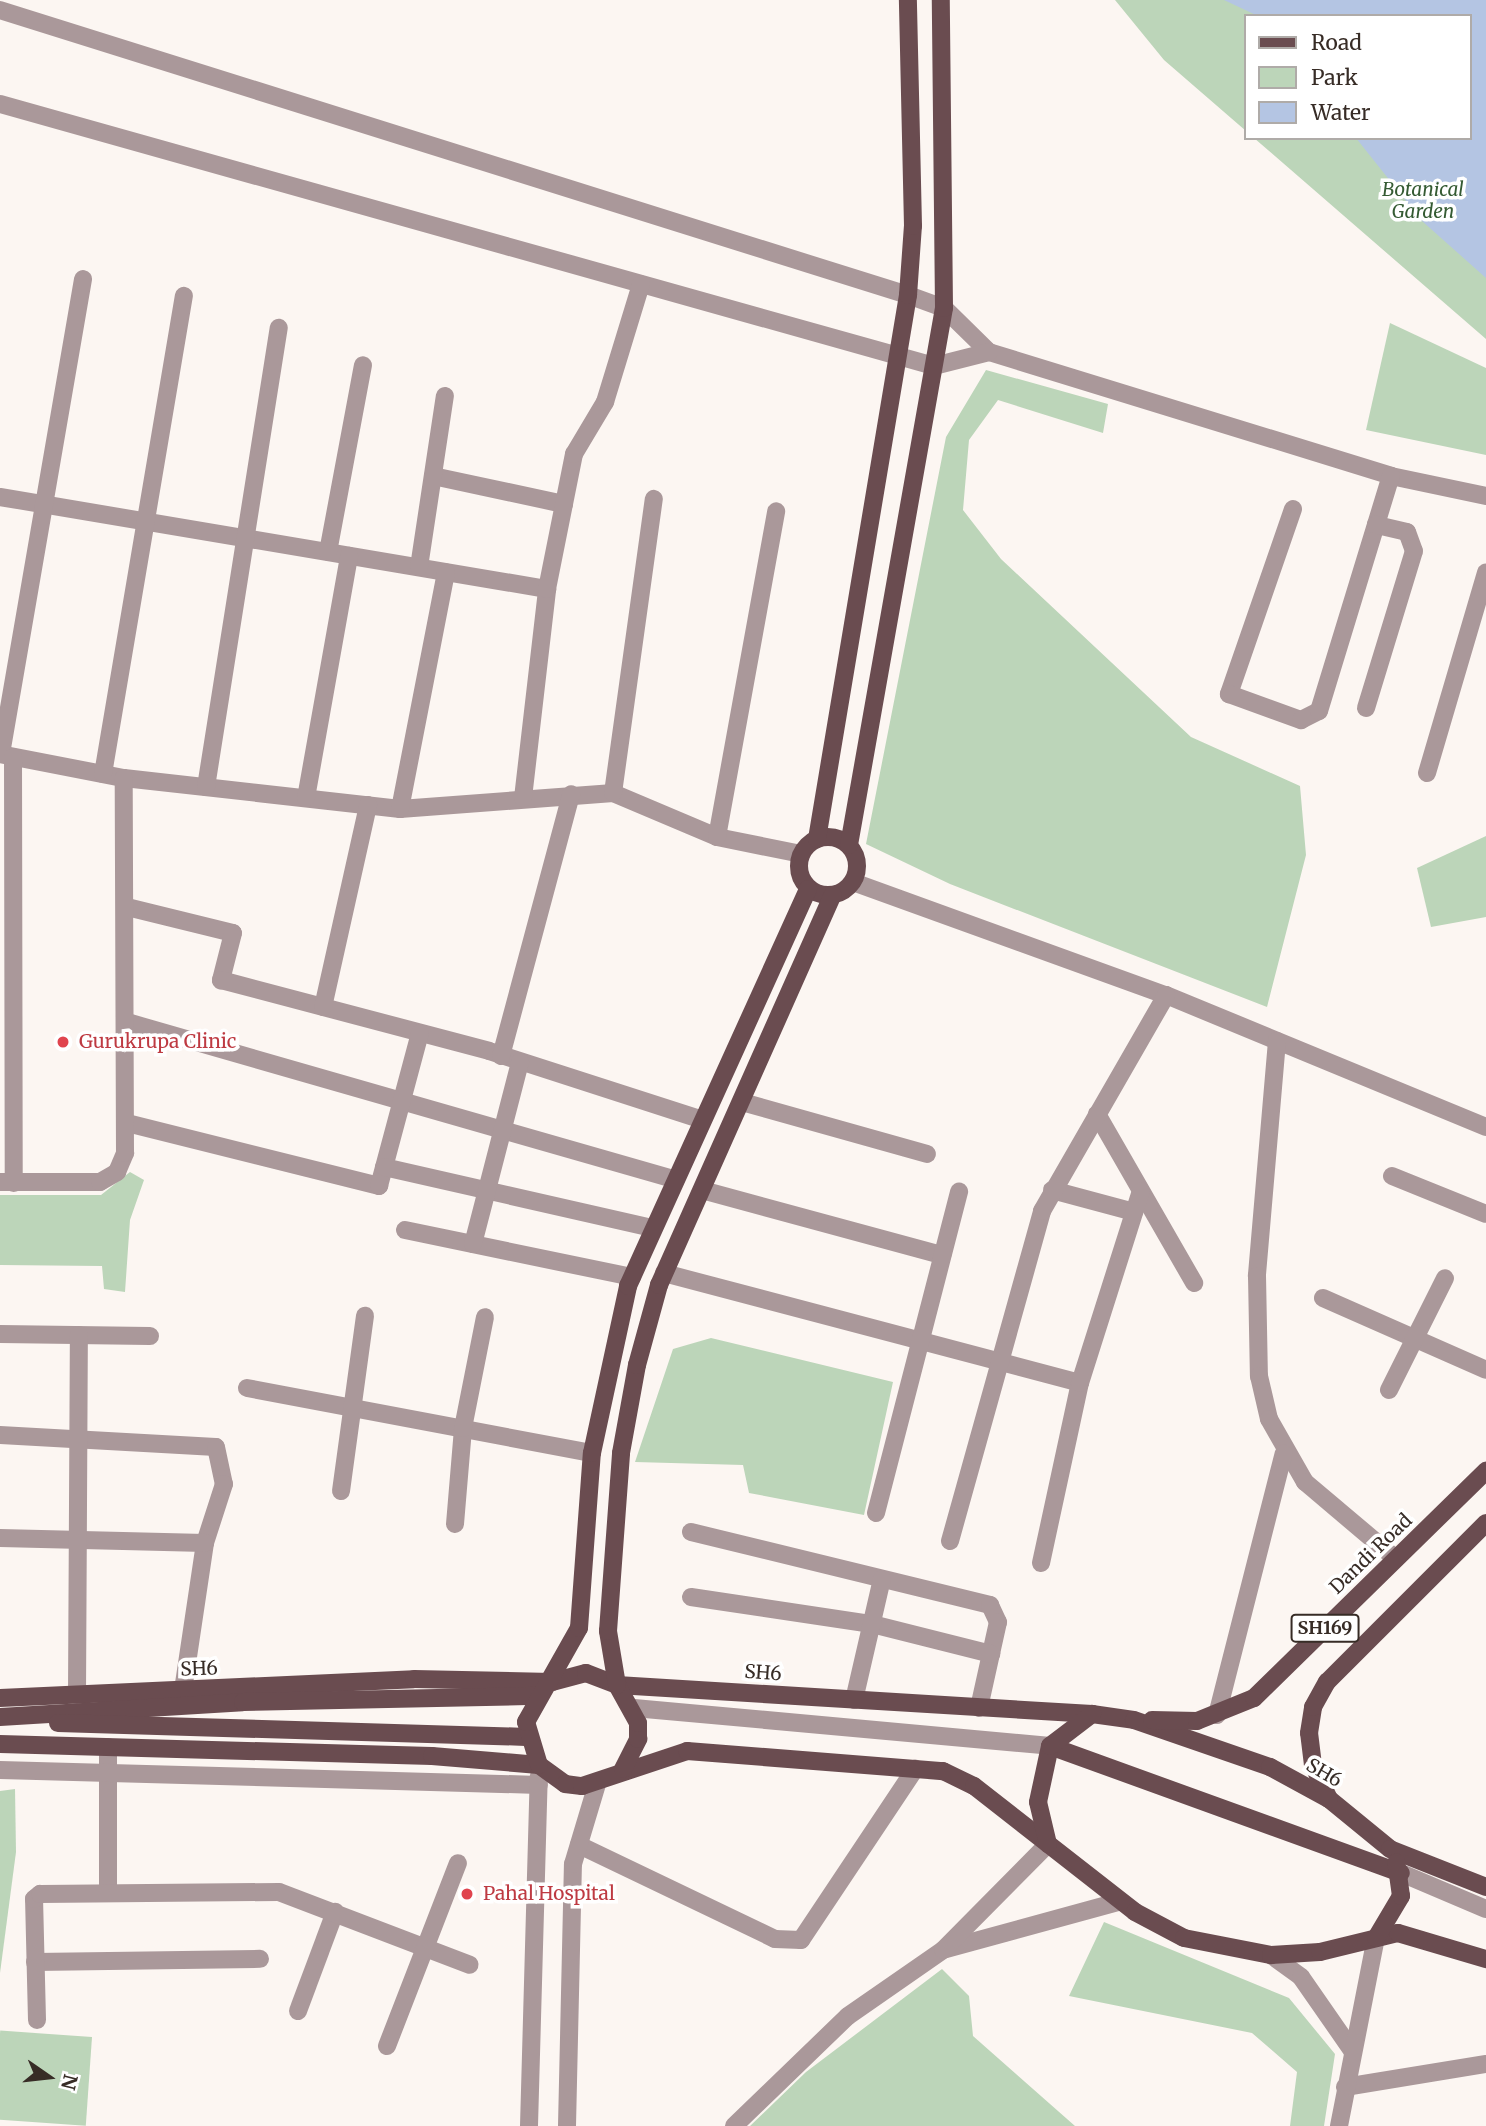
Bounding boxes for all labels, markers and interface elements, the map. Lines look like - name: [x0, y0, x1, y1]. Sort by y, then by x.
- legend: [1244, 14, 1472, 140]
- text: Road: [1311, 29, 1362, 56]
- text: Park: [1311, 64, 1358, 91]
- text: Water: [1311, 99, 1370, 126]
- park label: Botanical Garden: [1382, 179, 1464, 223]
- place label: Gurukrupa Clinic: [79, 1031, 236, 1053]
- marker: Gurukrupa Clinic: [53, 1032, 73, 1052]
- street label: Dandi Road: [1325, 1509, 1417, 1599]
- road number: SH169: [1290, 1614, 1360, 1643]
- street label: SH6: [180, 1657, 218, 1681]
- street label: SH6: [744, 1660, 782, 1686]
- street label: SH6: [1302, 1754, 1346, 1792]
- place label: Pahal Hospital: [483, 1883, 615, 1905]
- marker: Pahal Hospital: [457, 1884, 477, 1904]
- north arrow: [14, 2042, 84, 2112]
- text: N: [56, 2072, 83, 2092]

